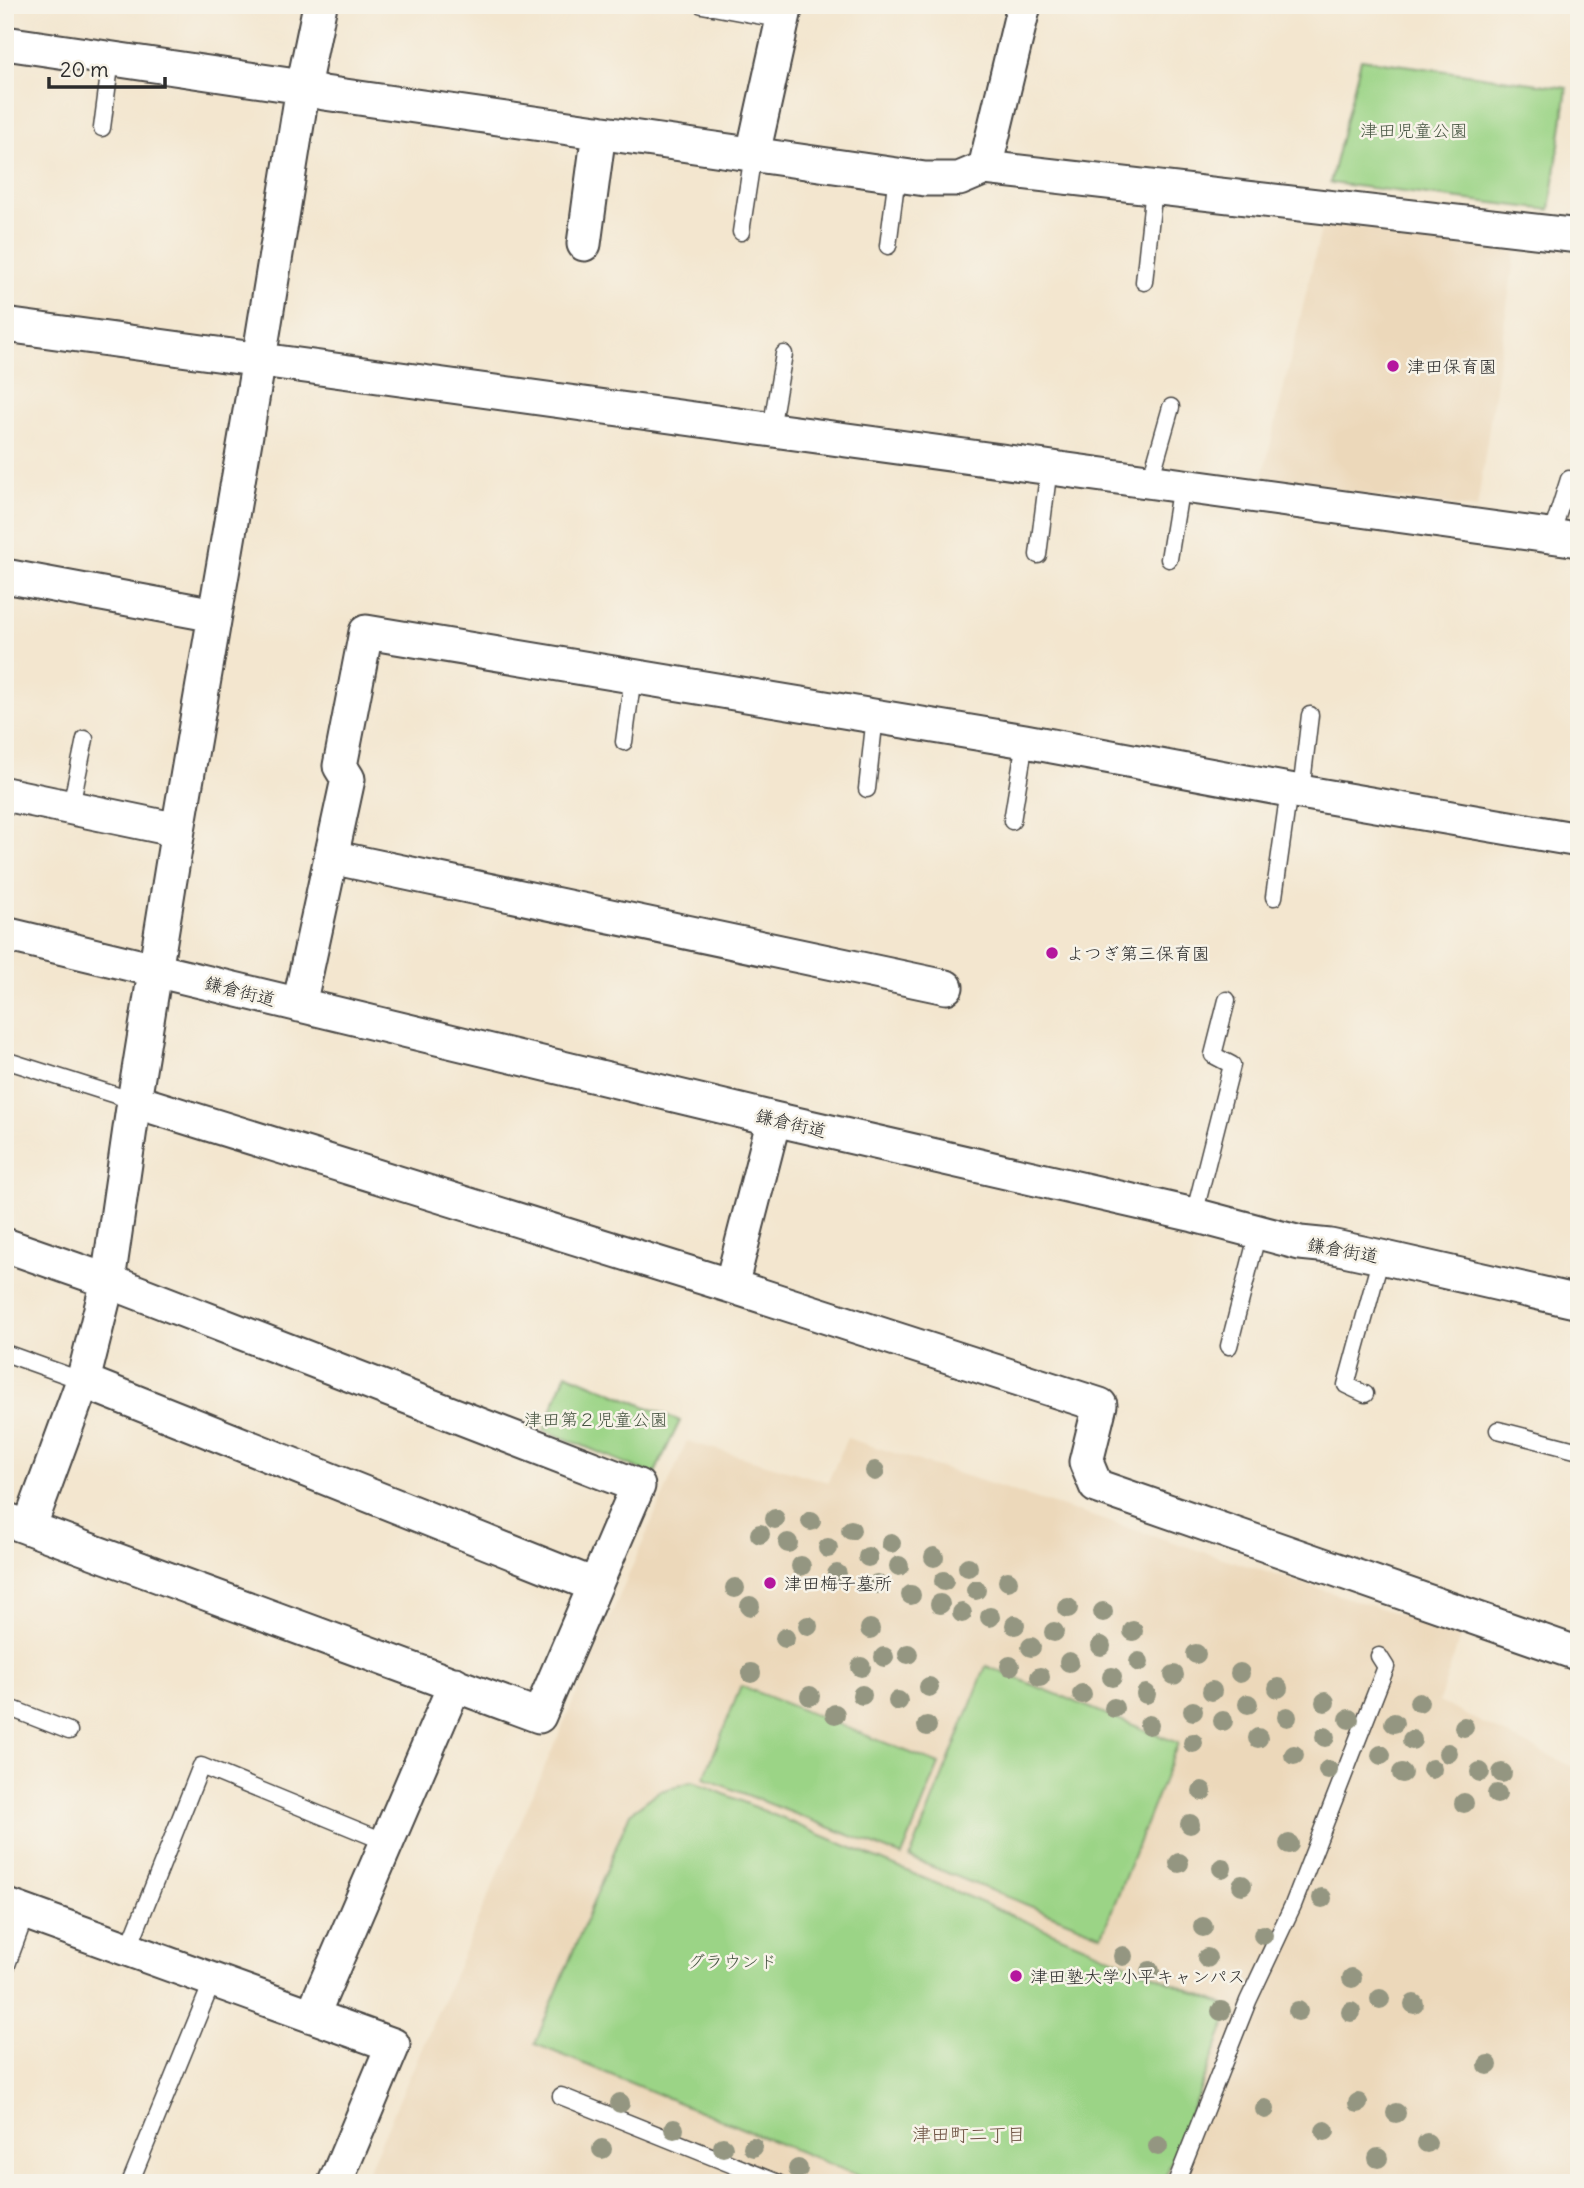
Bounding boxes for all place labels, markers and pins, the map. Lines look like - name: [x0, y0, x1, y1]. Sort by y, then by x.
- place label: 津田保育園: [1407, 355, 1497, 378]
- marker: 津田保育園: [1385, 358, 1401, 374]
- place label: よつぎ第三保育園: [1066, 942, 1210, 965]
- marker: よつぎ第三保育園: [1044, 945, 1060, 961]
- place label: 津田梅子墓所: [784, 1572, 892, 1595]
- marker: 津田梅子墓所: [762, 1575, 778, 1591]
- place label: 津田塾大学小平キャンパス: [1030, 1965, 1245, 1988]
- marker: 津田塾大学小平キャンパス: [1008, 1968, 1024, 1984]

